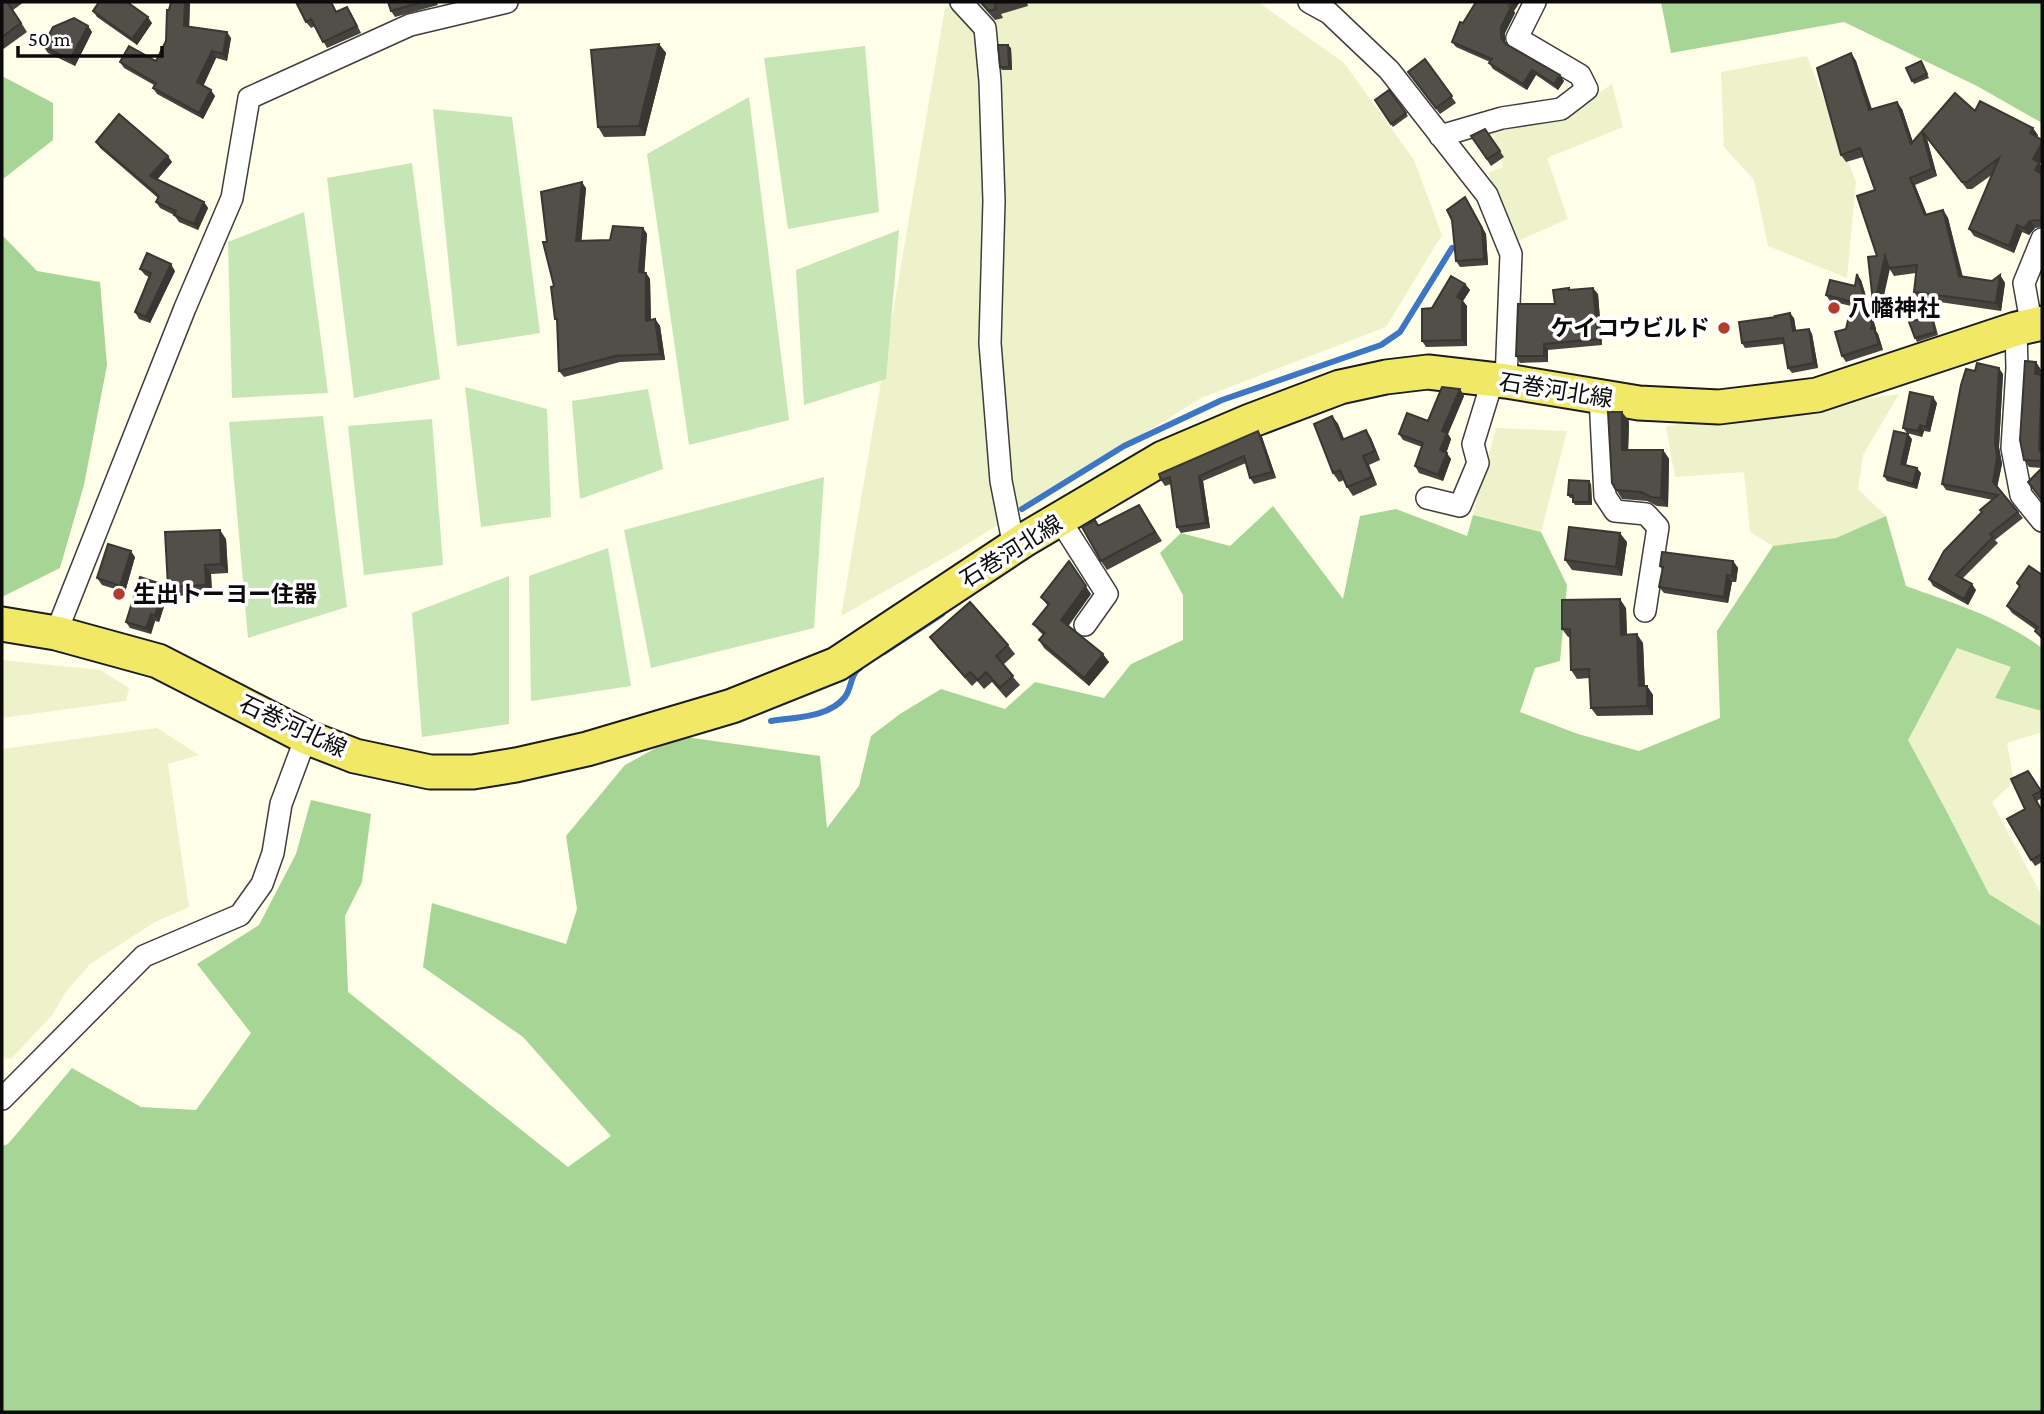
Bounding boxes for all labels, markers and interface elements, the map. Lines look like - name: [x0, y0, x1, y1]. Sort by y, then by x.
- scale bar: [18, 14, 161, 58]
- text: 50 m: [28, 27, 71, 51]
- place label: 八幡神社: [1848, 295, 1940, 321]
- marker: 八幡神社: [1826, 300, 1842, 316]
- place label: ケイコウビルド: [1550, 315, 1710, 341]
- marker: ケイコウビルド: [1716, 320, 1732, 336]
- street label: 石巻河北線: [1497, 368, 1615, 412]
- street label: 石巻河北線: [955, 510, 1067, 592]
- place label: 生出トーヨー住器: [133, 581, 317, 607]
- marker: 生出トーヨー住器: [111, 586, 127, 602]
- street label: 石巻河北線: [235, 690, 351, 762]

